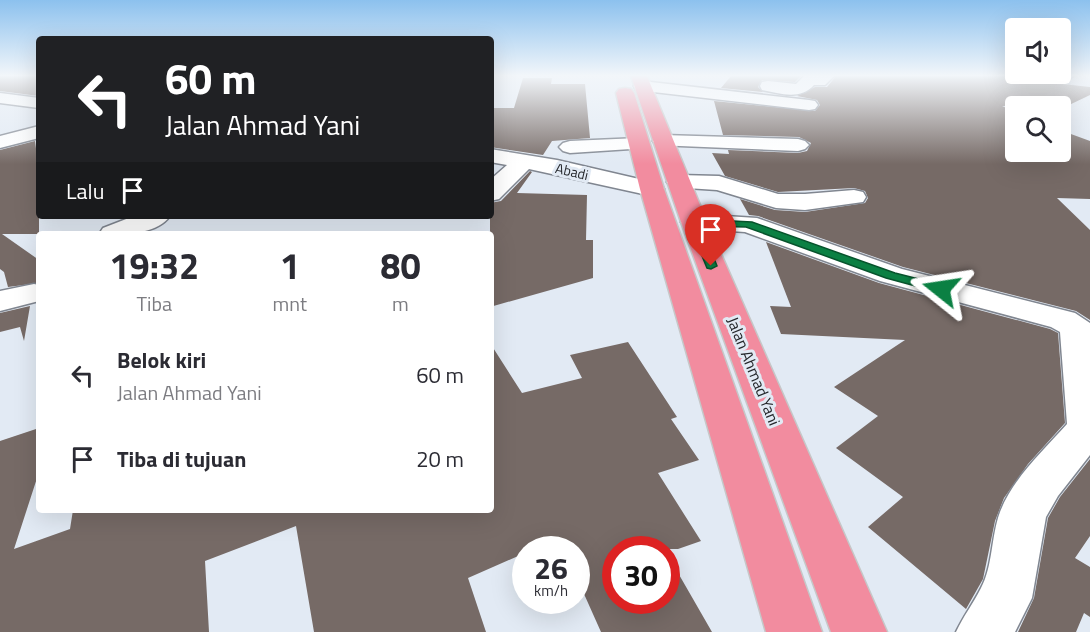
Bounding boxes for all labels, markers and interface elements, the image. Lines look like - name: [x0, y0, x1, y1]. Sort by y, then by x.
- map controls: [1005, 18, 1071, 162]
- button: sound: [1005, 18, 1071, 84]
- text: 60 m: [165, 46, 257, 110]
- icon: left: [66, 60, 144, 138]
- button: search: [1005, 96, 1071, 162]
- text: Jalan Ahmad Yani: [165, 104, 360, 145]
- street label: Abadi: [553, 157, 591, 185]
- text: Lalu: [66, 174, 104, 208]
- icon: arrive: [116, 174, 149, 207]
- pin: [685, 204, 736, 266]
- icon: arrive: [694, 213, 727, 246]
- text: 19:32: [109, 238, 199, 293]
- text: 1: [280, 238, 300, 293]
- text: 80: [380, 238, 421, 293]
- position arrow: [909, 257, 973, 321]
- text: Tiba: [137, 288, 172, 319]
- text: mnt: [273, 288, 307, 319]
- text: m: [392, 288, 409, 319]
- street label: Jalan Ahmad Yani: [721, 313, 787, 429]
- text: Belok kiri: [117, 343, 206, 377]
- text: 60 m: [416, 358, 464, 392]
- icon: left: [66, 359, 99, 392]
- text: Jalan Ahmad Yani: [117, 377, 262, 408]
- text: Tiba di tujuan: [117, 442, 246, 476]
- text: 20 m: [416, 442, 464, 476]
- icon: arrive: [66, 443, 99, 476]
- speed limit sign: 30: [602, 536, 680, 614]
- text: 26: [534, 545, 568, 591]
- text: km/h: [534, 579, 568, 602]

